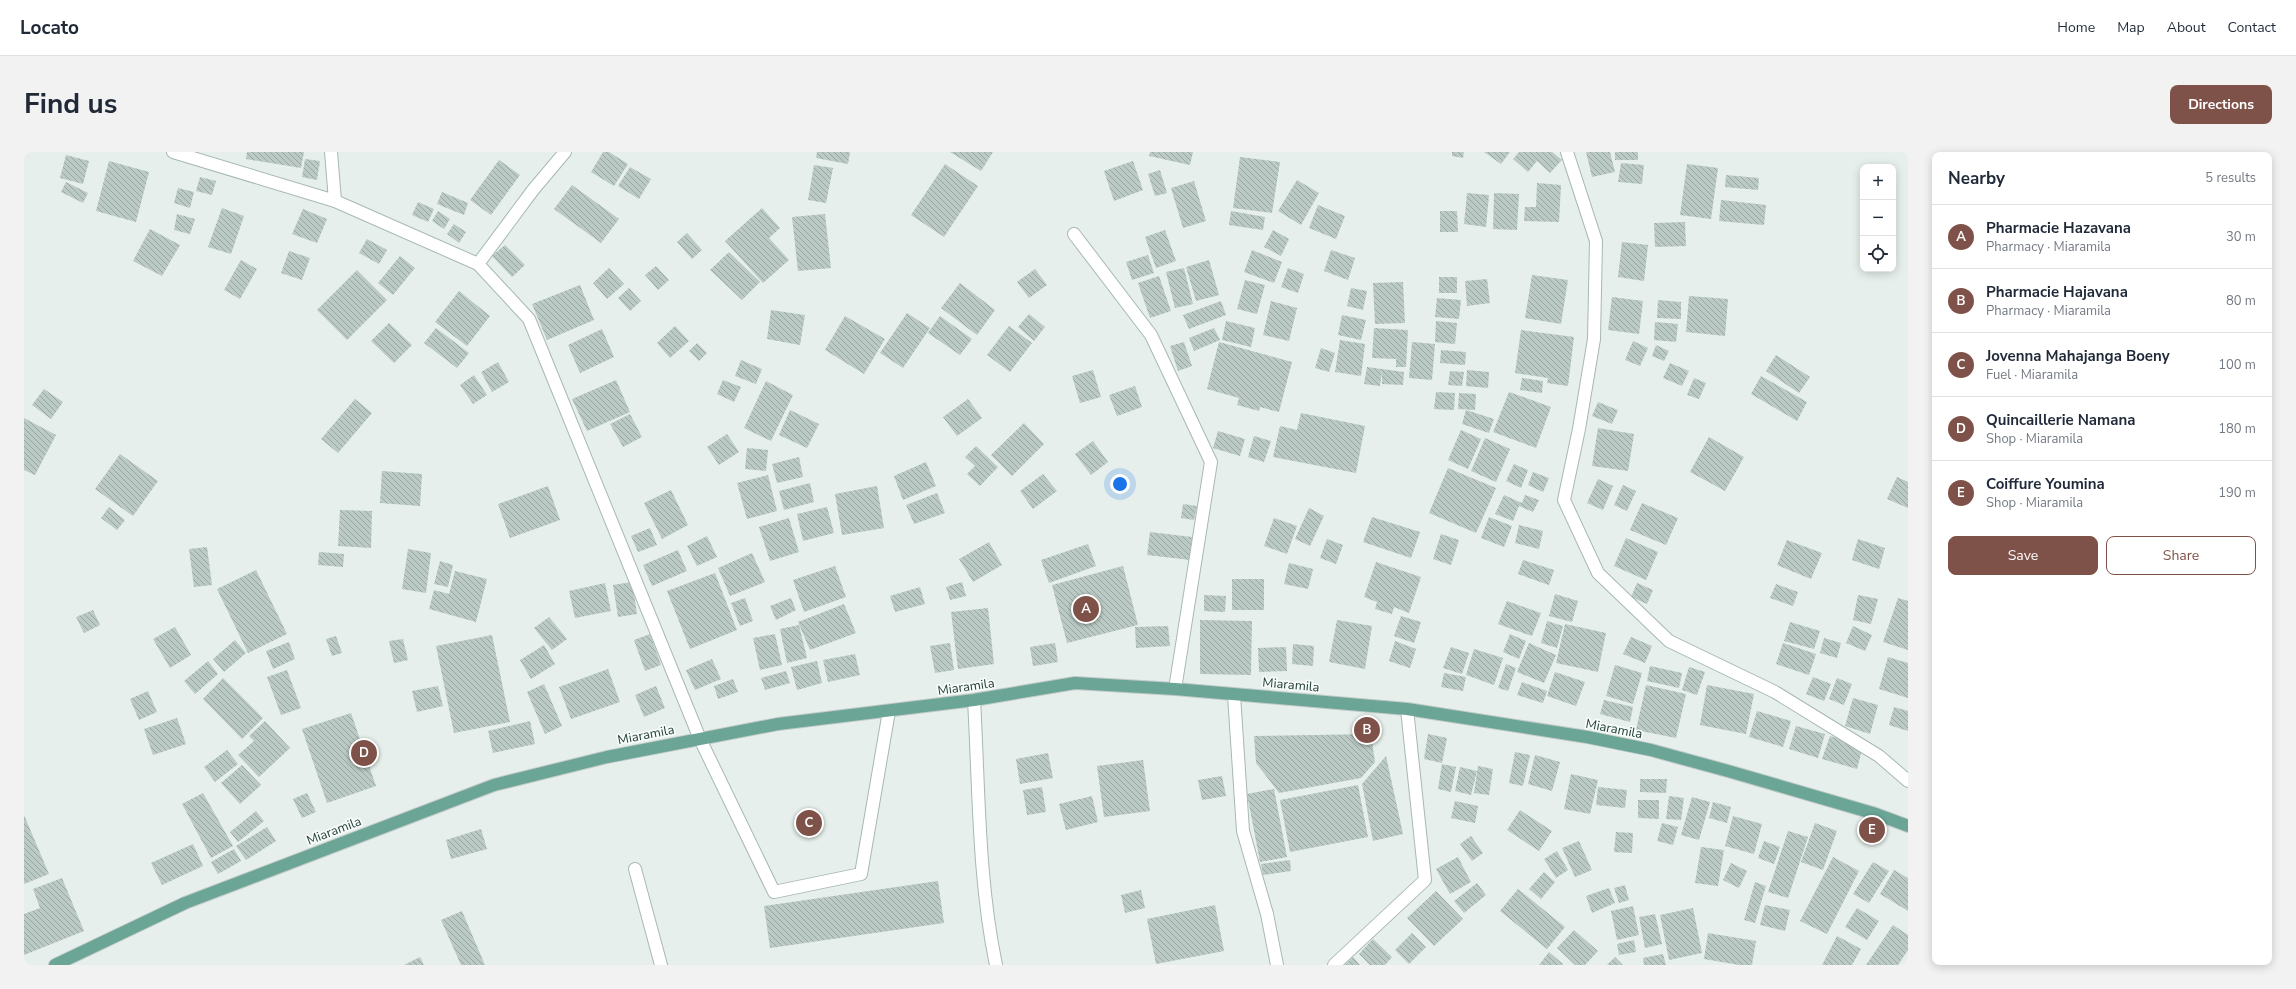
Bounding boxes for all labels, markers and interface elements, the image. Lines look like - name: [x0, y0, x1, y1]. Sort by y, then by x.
- text: Locato: [20, 15, 79, 41]
- text: Home: [2057, 18, 2095, 37]
- text: Map: [2117, 18, 2145, 37]
- text: About: [2167, 18, 2206, 37]
- text: Contact: [2228, 18, 2276, 37]
- text: Find us: [24, 85, 118, 123]
- button: Directions: [2170, 85, 2272, 124]
- map controls: [1860, 164, 1896, 272]
- button: +: [1860, 164, 1896, 200]
- text: Nearby: [1948, 167, 2005, 190]
- text: 5 results: [2205, 169, 2256, 187]
- button: −: [1860, 200, 1896, 236]
- text: Pharmacie Hazavana: [1986, 218, 2131, 238]
- text: A: [1956, 228, 1966, 246]
- text: 30 m: [2226, 228, 2256, 246]
- button: locate: [1860, 236, 1896, 272]
- text: Pharmacy · Miaramila: [1986, 238, 2111, 256]
- text: Pharmacie Hajavana: [1986, 282, 2128, 302]
- text: B: [1957, 292, 1965, 310]
- text: 80 m: [2226, 292, 2256, 310]
- text: Pharmacy · Miaramila: [1986, 302, 2111, 320]
- text: Jovenna Mahajanga Boeny: [1986, 346, 2170, 366]
- text: C: [1957, 356, 1965, 374]
- text: 100 m: [2218, 356, 2256, 374]
- text: Fuel · Miaramila: [1986, 366, 2078, 384]
- text: Quincaillerie Namana: [1986, 410, 2135, 430]
- text: D: [1956, 420, 1966, 438]
- text: 180 m: [2218, 420, 2256, 438]
- text: Shop · Miaramila: [1986, 430, 2083, 448]
- your location: [1110, 474, 1130, 494]
- text: Coiffure Youmina: [1986, 474, 2105, 494]
- text: E: [1957, 484, 1965, 502]
- text: 190 m: [2218, 484, 2256, 502]
- text: Shop · Miaramila: [1986, 494, 2083, 512]
- button: Save: [1948, 536, 2098, 575]
- button: Share: [2106, 536, 2256, 575]
- pin: A: [1073, 594, 1099, 624]
- street label: Miaramila: [936, 674, 996, 700]
- street label: Miaramila: [1262, 674, 1320, 696]
- pin: B: [1354, 715, 1380, 745]
- street label: Miaramila: [1584, 715, 1644, 743]
- street label: Miaramila: [616, 721, 676, 749]
- pin: D: [351, 738, 377, 768]
- pin: C: [796, 808, 822, 838]
- street label: Miaramila: [304, 812, 364, 850]
- pin: E: [1859, 815, 1885, 845]

